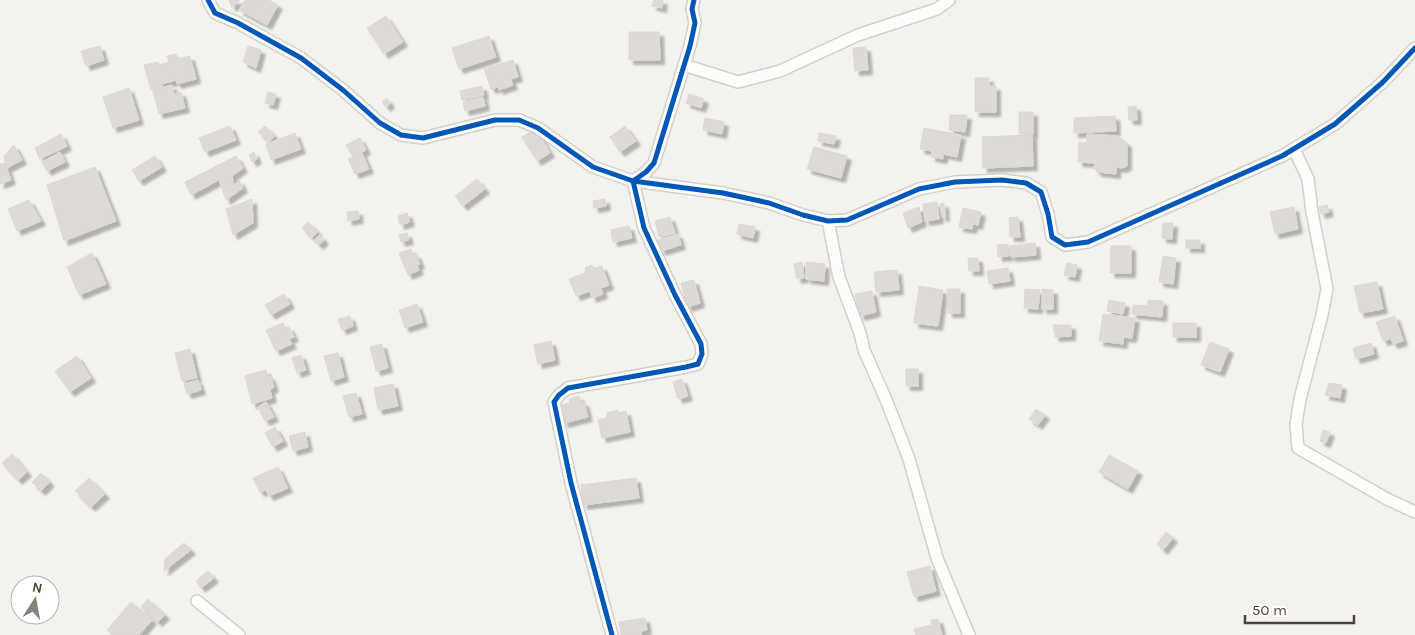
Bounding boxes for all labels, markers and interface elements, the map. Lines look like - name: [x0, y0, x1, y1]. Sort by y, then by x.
- north arrow: [10, 575, 60, 625]
- text: N: [31, 578, 44, 597]
- scale bar: [1245, 592, 1354, 624]
- text: 50 m: [1252, 601, 1287, 619]

